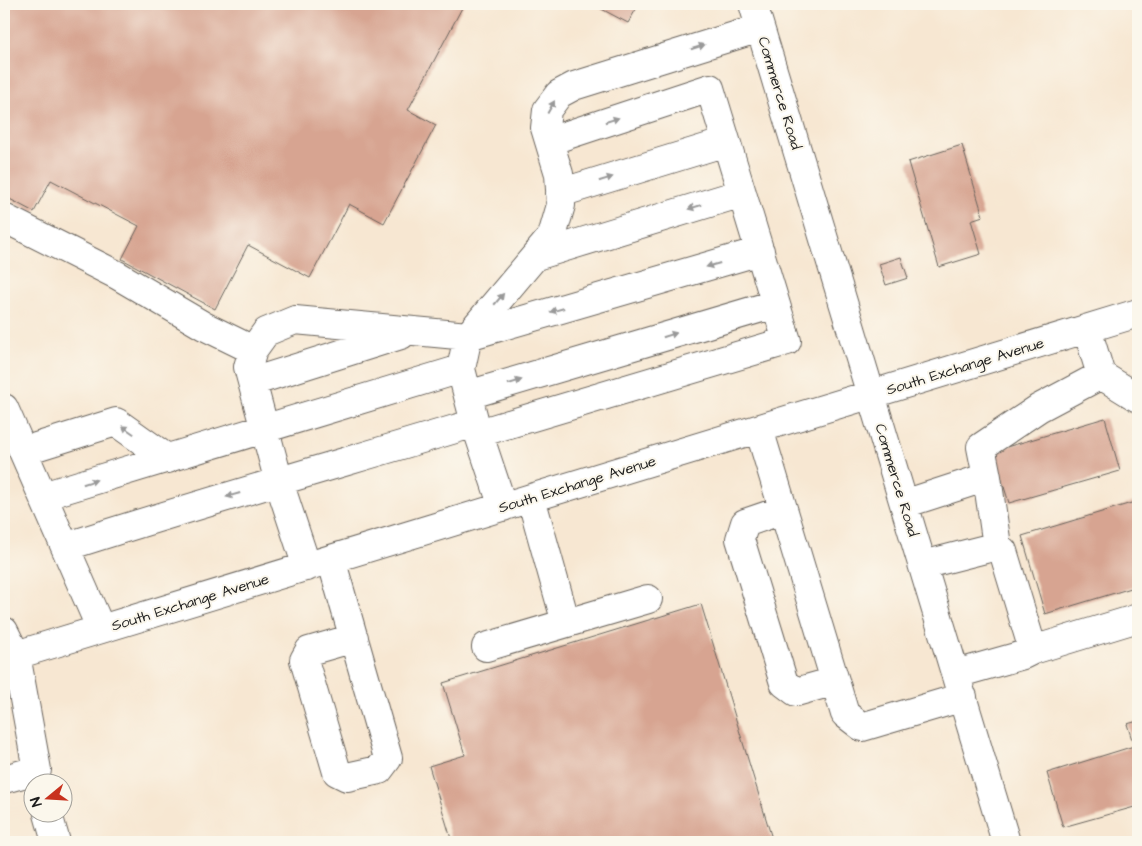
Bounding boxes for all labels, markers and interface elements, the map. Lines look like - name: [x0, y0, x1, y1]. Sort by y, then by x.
- street label: Commerce Road: [752, 34, 807, 152]
- one-way arrow: [691, 43, 706, 51]
- one-way arrow: [547, 100, 555, 115]
- one-way arrow: [605, 116, 620, 124]
- one-way arrow: [599, 174, 614, 182]
- one-way arrow: [688, 204, 703, 212]
- one-way arrow: [705, 261, 720, 269]
- one-way arrow: [494, 293, 505, 306]
- one-way arrow: [549, 307, 564, 315]
- one-way arrow: [663, 331, 678, 339]
- street label: South Exchange Avenue: [884, 332, 1047, 401]
- one-way arrow: [507, 377, 522, 385]
- street label: Commerce Road: [869, 421, 924, 539]
- one-way arrow: [122, 425, 135, 436]
- street label: South Exchange Avenue: [496, 450, 659, 519]
- one-way arrow: [82, 477, 97, 485]
- one-way arrow: [225, 492, 240, 500]
- street label: South Exchange Avenue: [109, 568, 272, 637]
- north arrow: [22, 774, 72, 824]
- text: N: [26, 794, 47, 809]

